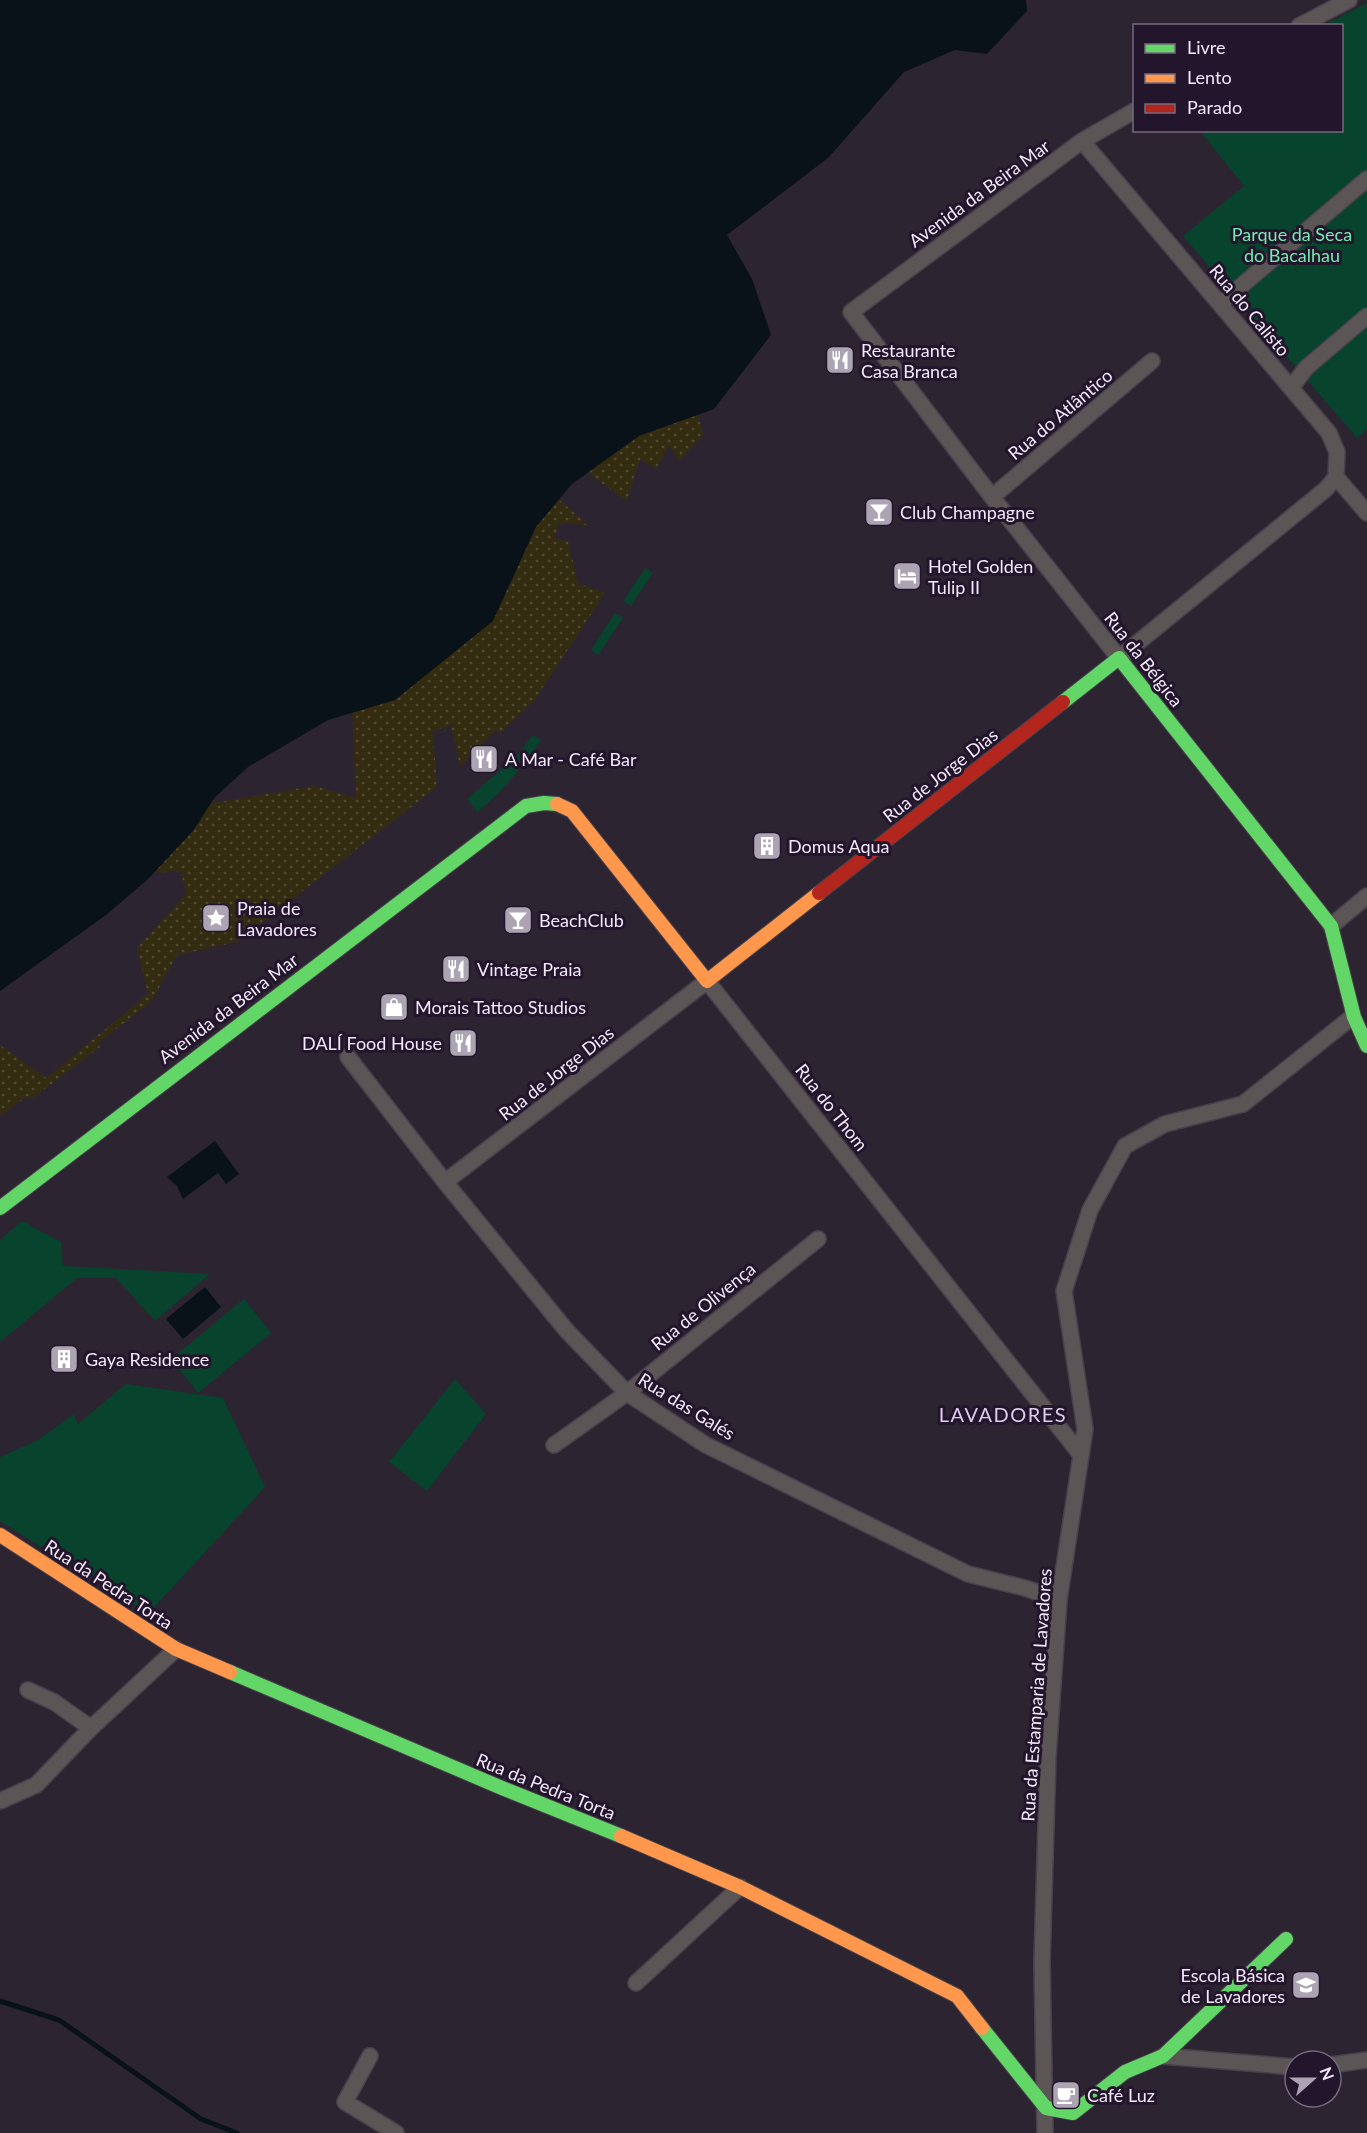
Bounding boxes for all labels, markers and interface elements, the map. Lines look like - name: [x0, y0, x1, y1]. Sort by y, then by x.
- legend: [1133, 24, 1343, 132]
- text: Livre: [1187, 36, 1226, 58]
- text: Lento: [1187, 66, 1232, 88]
- text: Parado: [1187, 96, 1242, 118]
- street label: Avenida da Beira Mar: [904, 134, 1054, 252]
- park label: Parque da Seca do Bacalhau: [1232, 223, 1352, 266]
- street label: Rua do Calisto: [1205, 260, 1295, 360]
- place label: Restaurante Casa Branca: [861, 339, 958, 382]
- restaurant icon: Restaurante Casa Branca: [824, 344, 856, 376]
- street label: Rua do Atlântico: [1003, 364, 1117, 464]
- bar icon: Club Champagne: [863, 496, 895, 528]
- place label: Club Champagne: [900, 501, 1035, 523]
- place label: Hotel Golden Tulip II: [928, 555, 1033, 598]
- hotel icon: Hotel Golden Tulip II: [891, 560, 923, 592]
- street label: Rua da Bélgica: [1100, 607, 1188, 711]
- street label: Rua de Jorge Dias: [878, 723, 1002, 827]
- restaurant icon: A Mar - Café Bar: [468, 743, 500, 775]
- place label: A Mar - Café Bar: [505, 748, 637, 770]
- building icon: Domus Aqua: [751, 830, 783, 862]
- place label: Domus Aqua: [788, 835, 889, 857]
- place label: Praia de Lavadores: [237, 897, 317, 940]
- place icon: Praia de Lavadores: [200, 902, 232, 934]
- bar icon: BeachClub: [502, 904, 534, 936]
- place label: BeachClub: [539, 909, 624, 931]
- street label: Avenida da Beira Mar: [154, 948, 302, 1068]
- restaurant icon: Vintage Praia: [440, 953, 472, 985]
- place label: Vintage Praia: [477, 958, 581, 980]
- shop icon: Morais Tattoo Studios: [378, 991, 410, 1023]
- place label: Morais Tattoo Studios: [415, 996, 586, 1018]
- street label: Rua de Jorge Dias: [494, 1021, 618, 1125]
- restaurant icon: DALÍ Food House: [447, 1027, 479, 1059]
- place label: DALÍ Food House: [302, 1032, 442, 1054]
- street label: Rua do Thom: [791, 1059, 873, 1155]
- street label: Rua de Olivença: [646, 1257, 760, 1355]
- building icon: Gaya Residence: [48, 1343, 80, 1375]
- place label: Gaya Residence: [85, 1348, 209, 1370]
- street label: Rua das Galés: [635, 1368, 739, 1444]
- district label: LAVADORES: [939, 1402, 1067, 1426]
- street label: Rua da Pedra Torta: [41, 1534, 177, 1634]
- street label: Rua da Estamparia de Lavadores: [1016, 1567, 1056, 1822]
- street label: Rua da Pedra Torta: [473, 1748, 619, 1824]
- place label: Escola Básica de Lavadores: [1180, 1964, 1285, 2007]
- school or university icon: Escola Básica de Lavadores: [1290, 1969, 1322, 2001]
- north arrow: [1283, 2049, 1343, 2109]
- text: N: [1316, 2064, 1339, 2083]
- cafe icon: Café Luz: [1050, 2079, 1082, 2111]
- place label: Café Luz: [1087, 2084, 1155, 2106]

